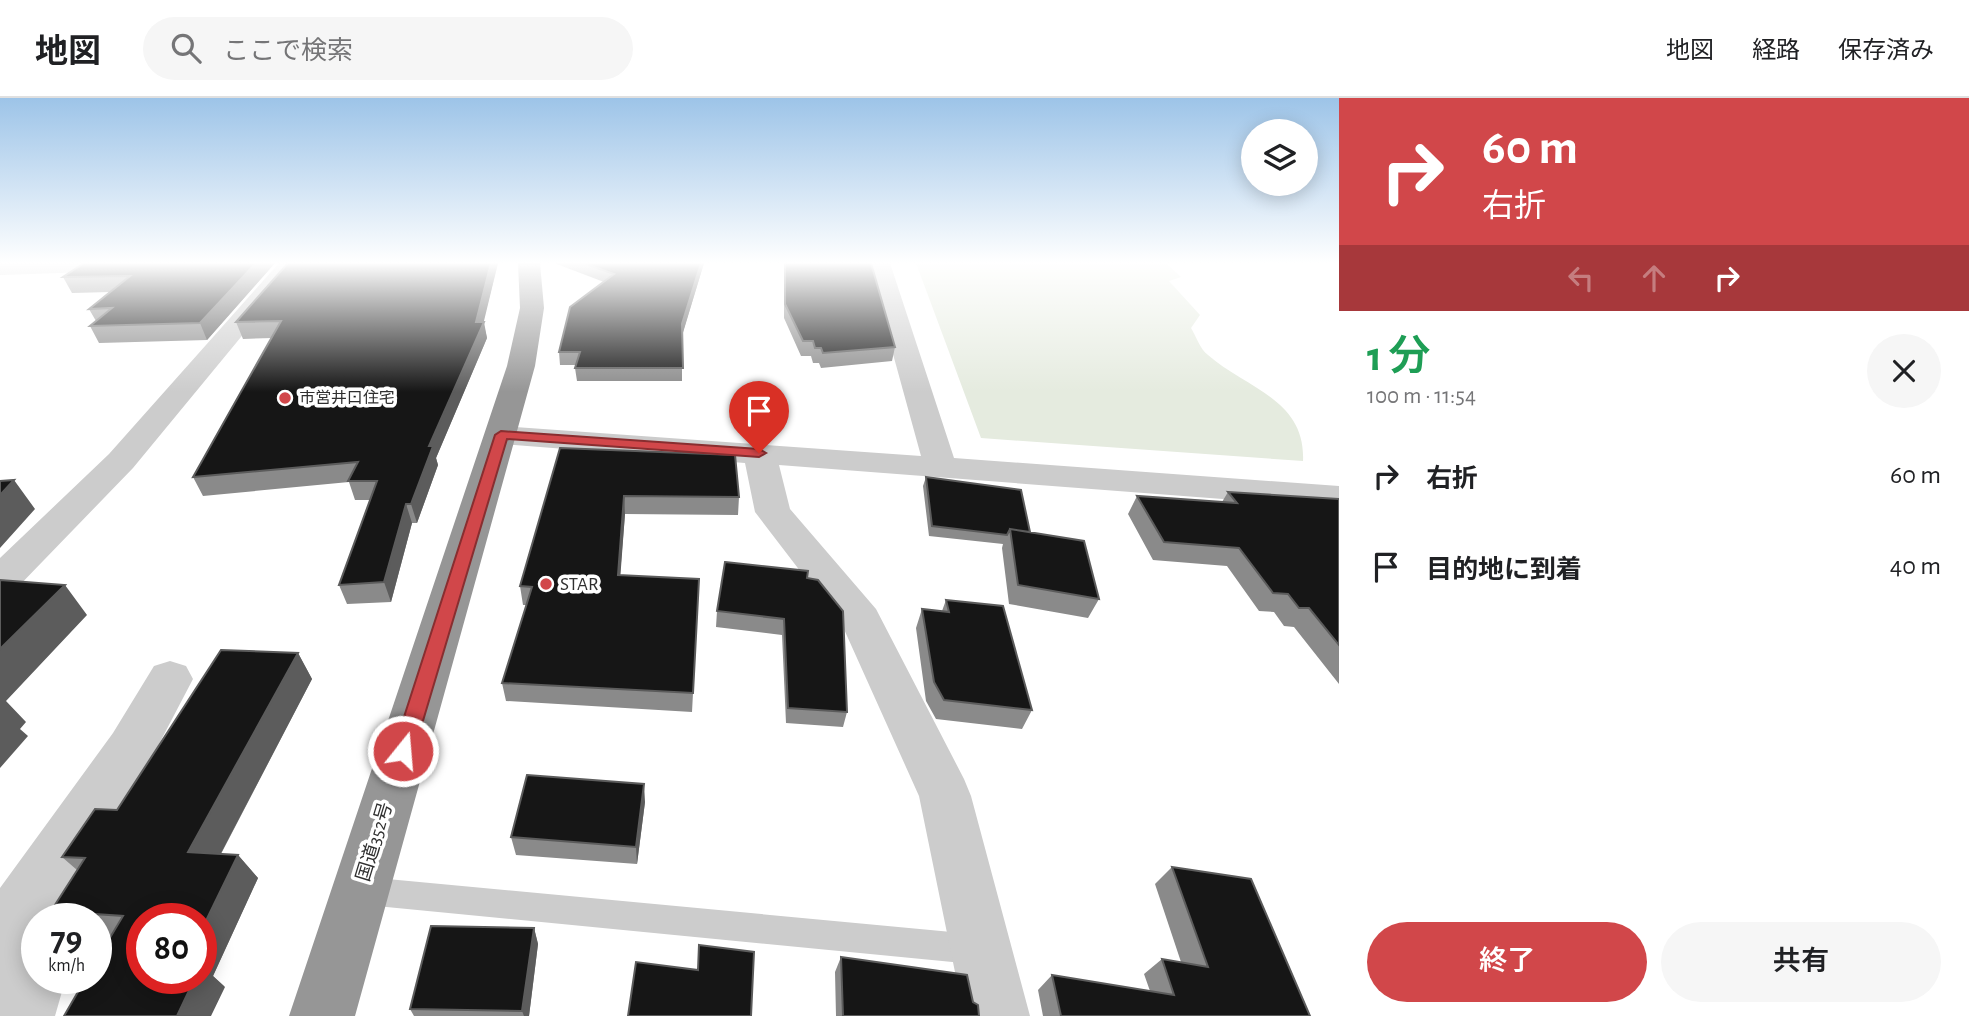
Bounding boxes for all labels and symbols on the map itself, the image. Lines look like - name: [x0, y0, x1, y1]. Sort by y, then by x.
- pin: [729, 381, 789, 453]
- place label: 市営井口住宅: [299, 389, 395, 406]
- marker: 市営井口住宅: [277, 390, 293, 406]
- place label: STAR: [560, 575, 598, 594]
- marker: STAR: [538, 576, 554, 592]
- position arrow: [366, 714, 440, 788]
- street label: 国道352号: [353, 800, 396, 884]
- speed limit sign: 80: [126, 903, 217, 994]

